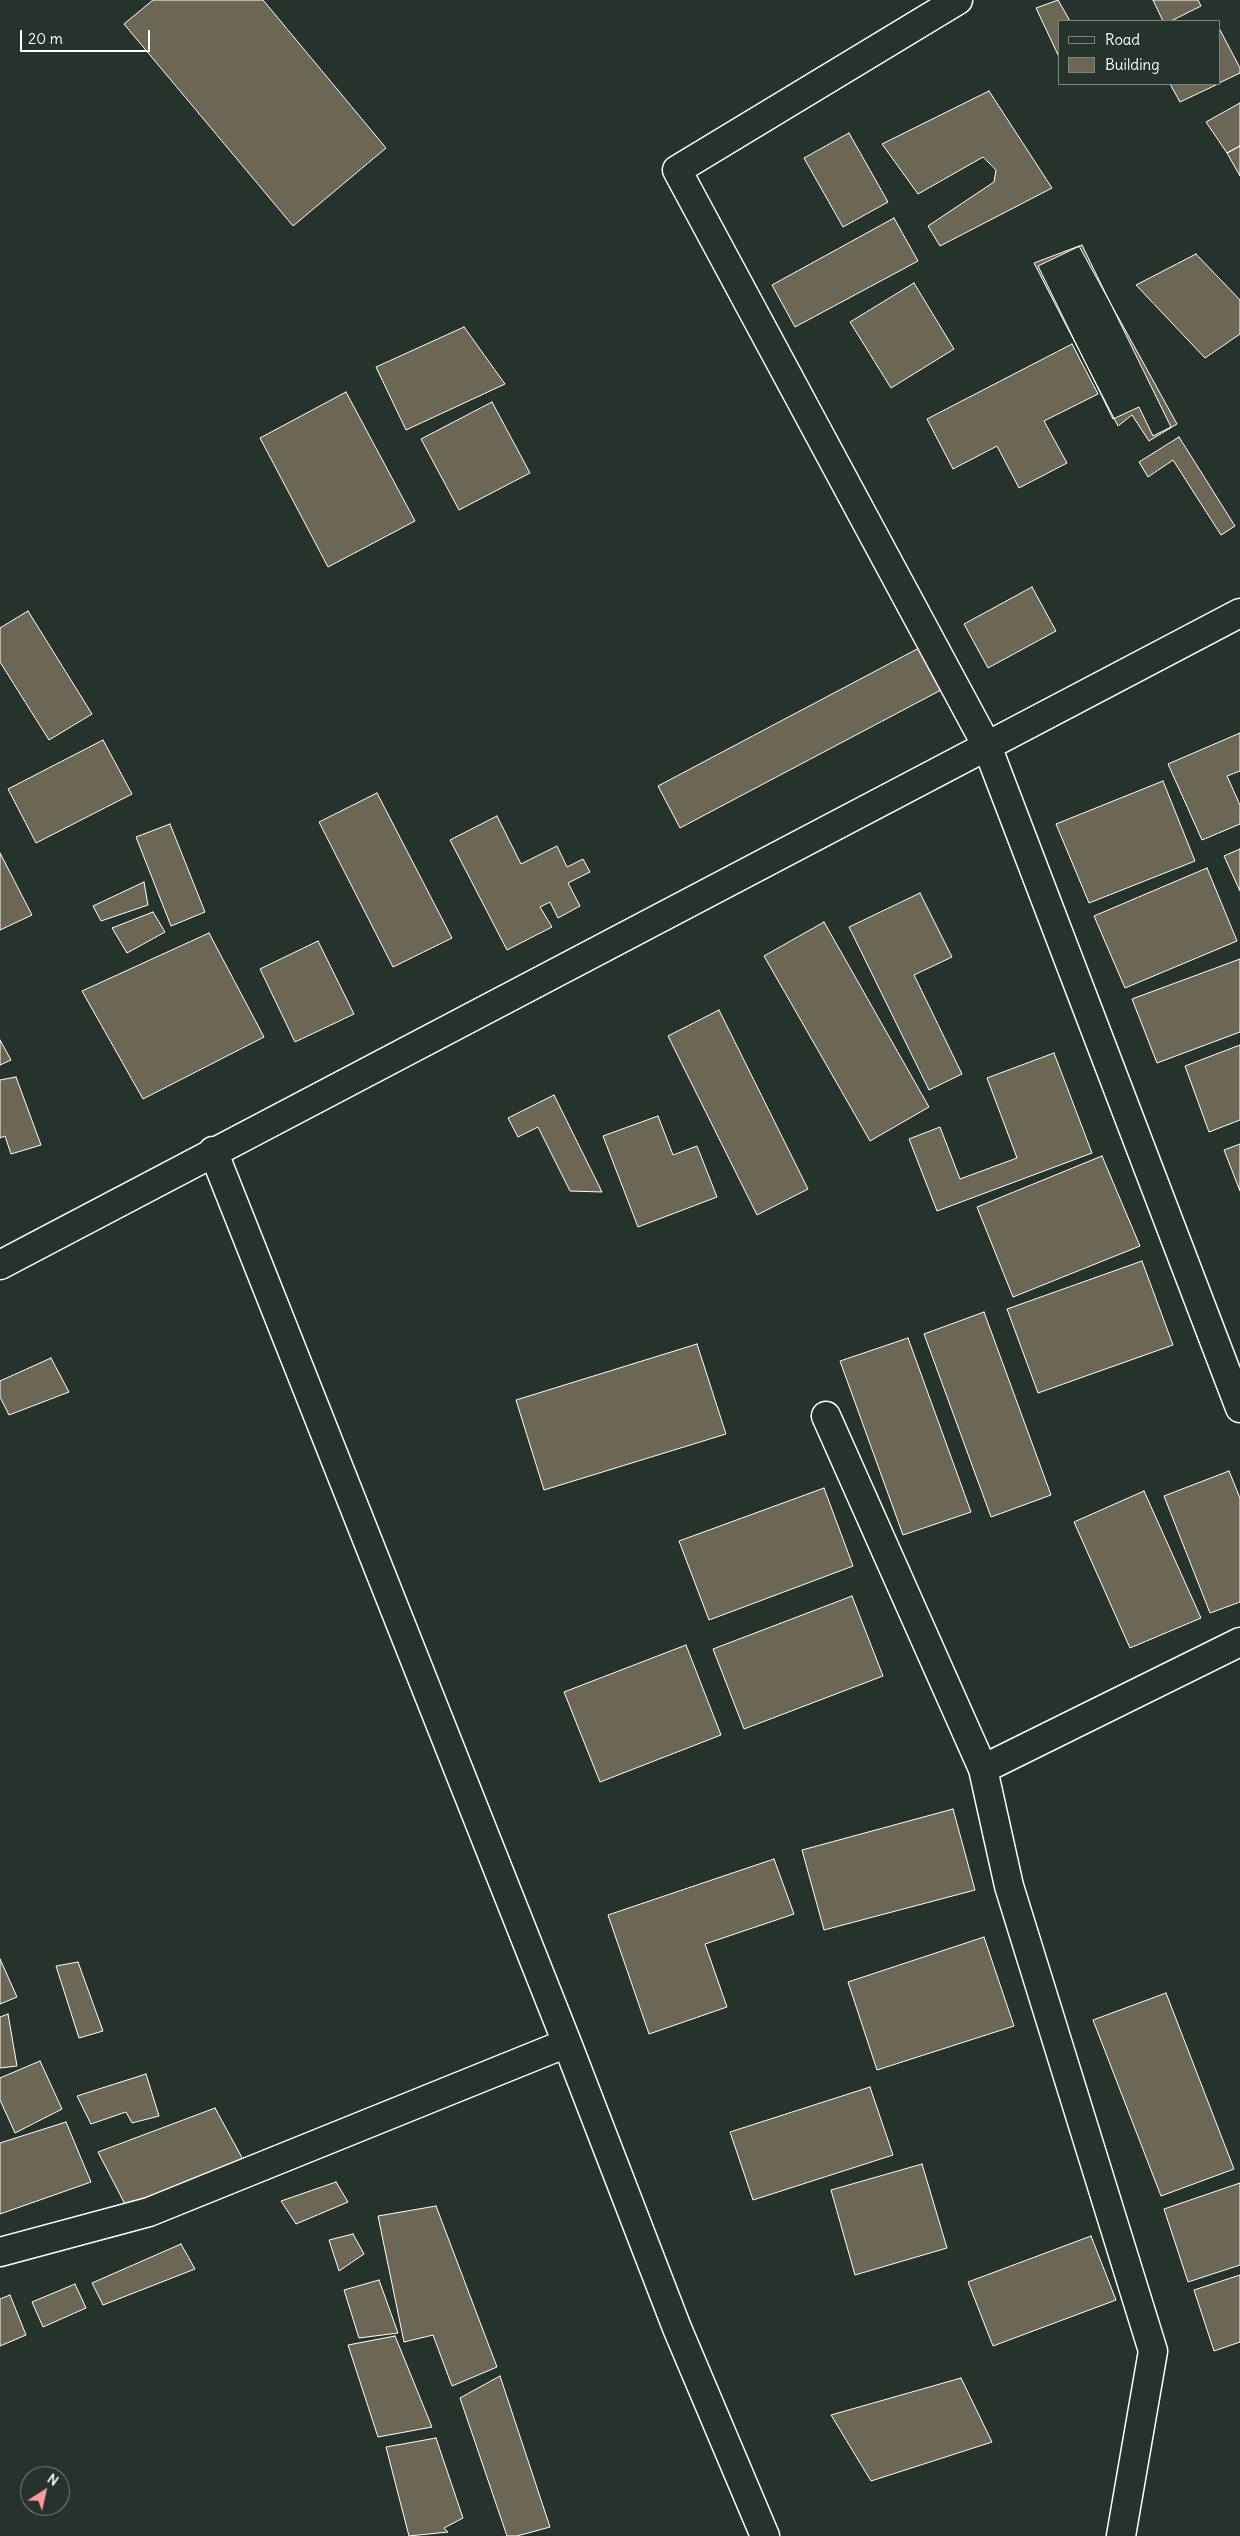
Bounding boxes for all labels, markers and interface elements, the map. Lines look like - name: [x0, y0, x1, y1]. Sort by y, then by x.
- scale bar: [22, 20, 152, 52]
- legend: [1058, 20, 1220, 85]
- text: 20 m: [28, 29, 63, 48]
- text: Road: [1105, 30, 1140, 49]
- text: Building: [1105, 55, 1160, 74]
- north arrow: [20, 2466, 70, 2516]
- text: N: [44, 2469, 62, 2490]

